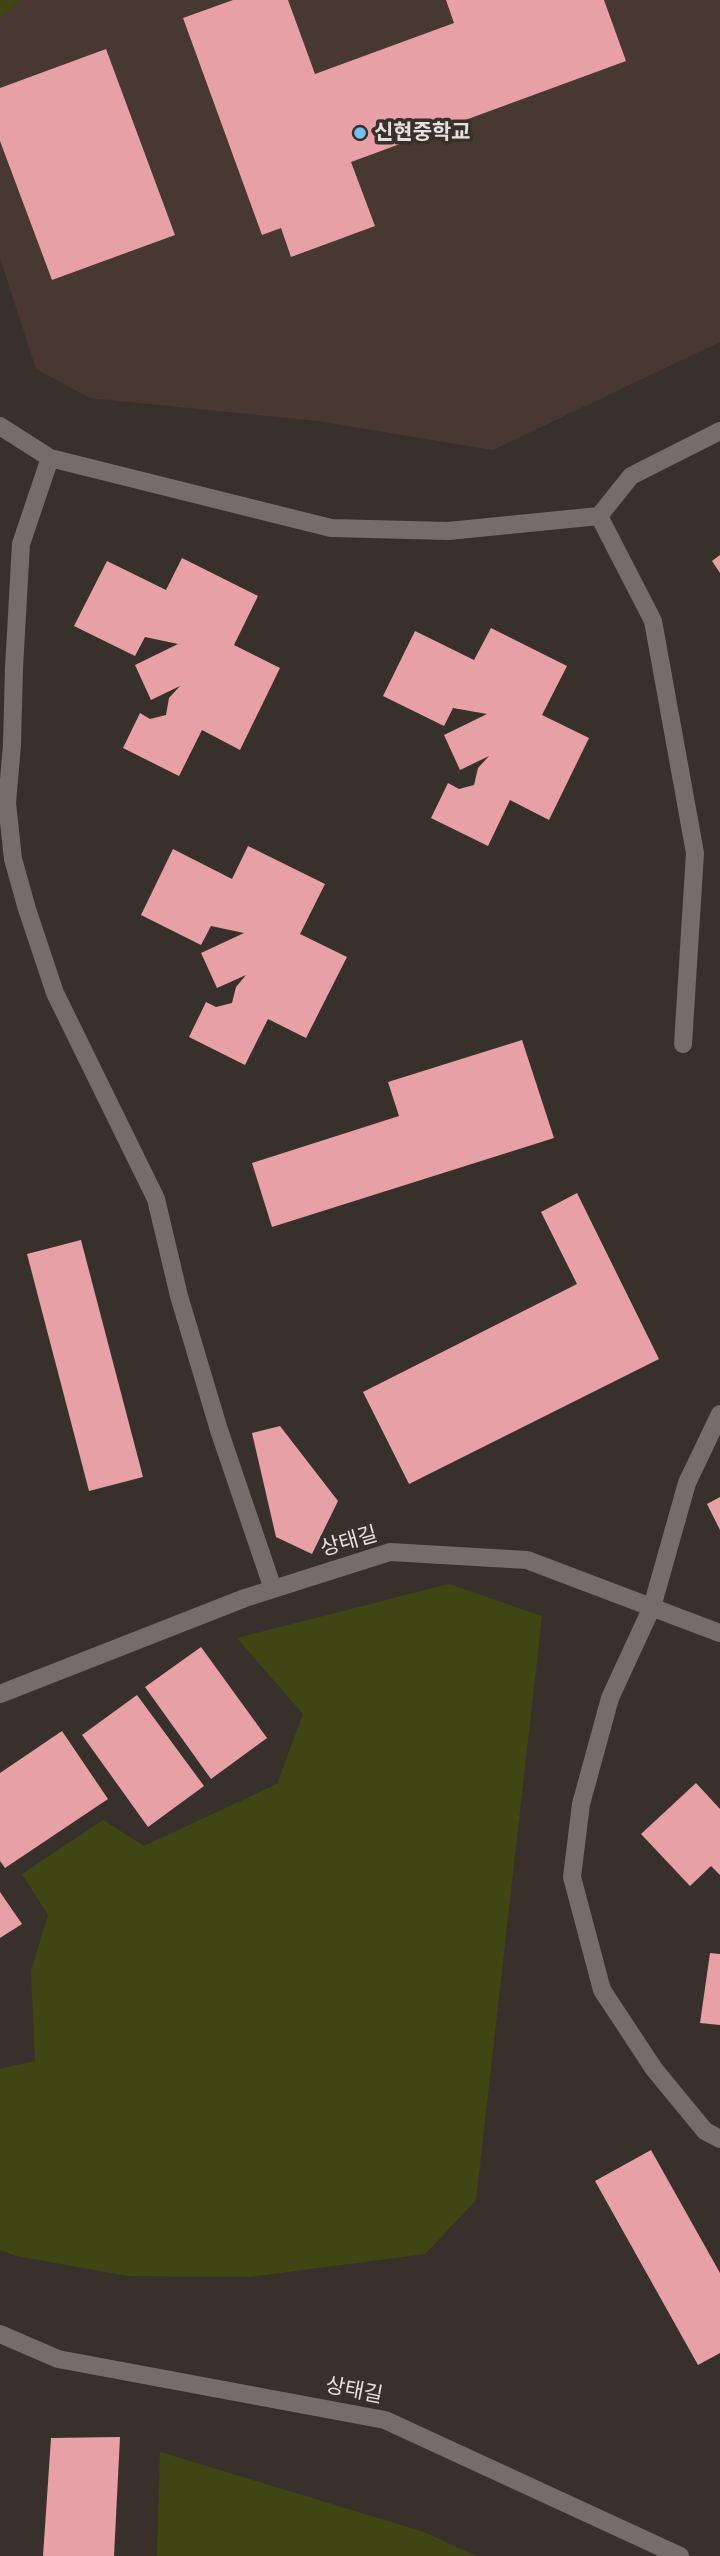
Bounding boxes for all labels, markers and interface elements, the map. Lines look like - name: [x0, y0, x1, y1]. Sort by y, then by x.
- place label: 신현중학교: [374, 120, 471, 146]
- marker: 신현중학교: [352, 125, 368, 141]
- street label: 상태길: [318, 1522, 380, 1562]
- street label: 상태길: [323, 2373, 385, 2409]

